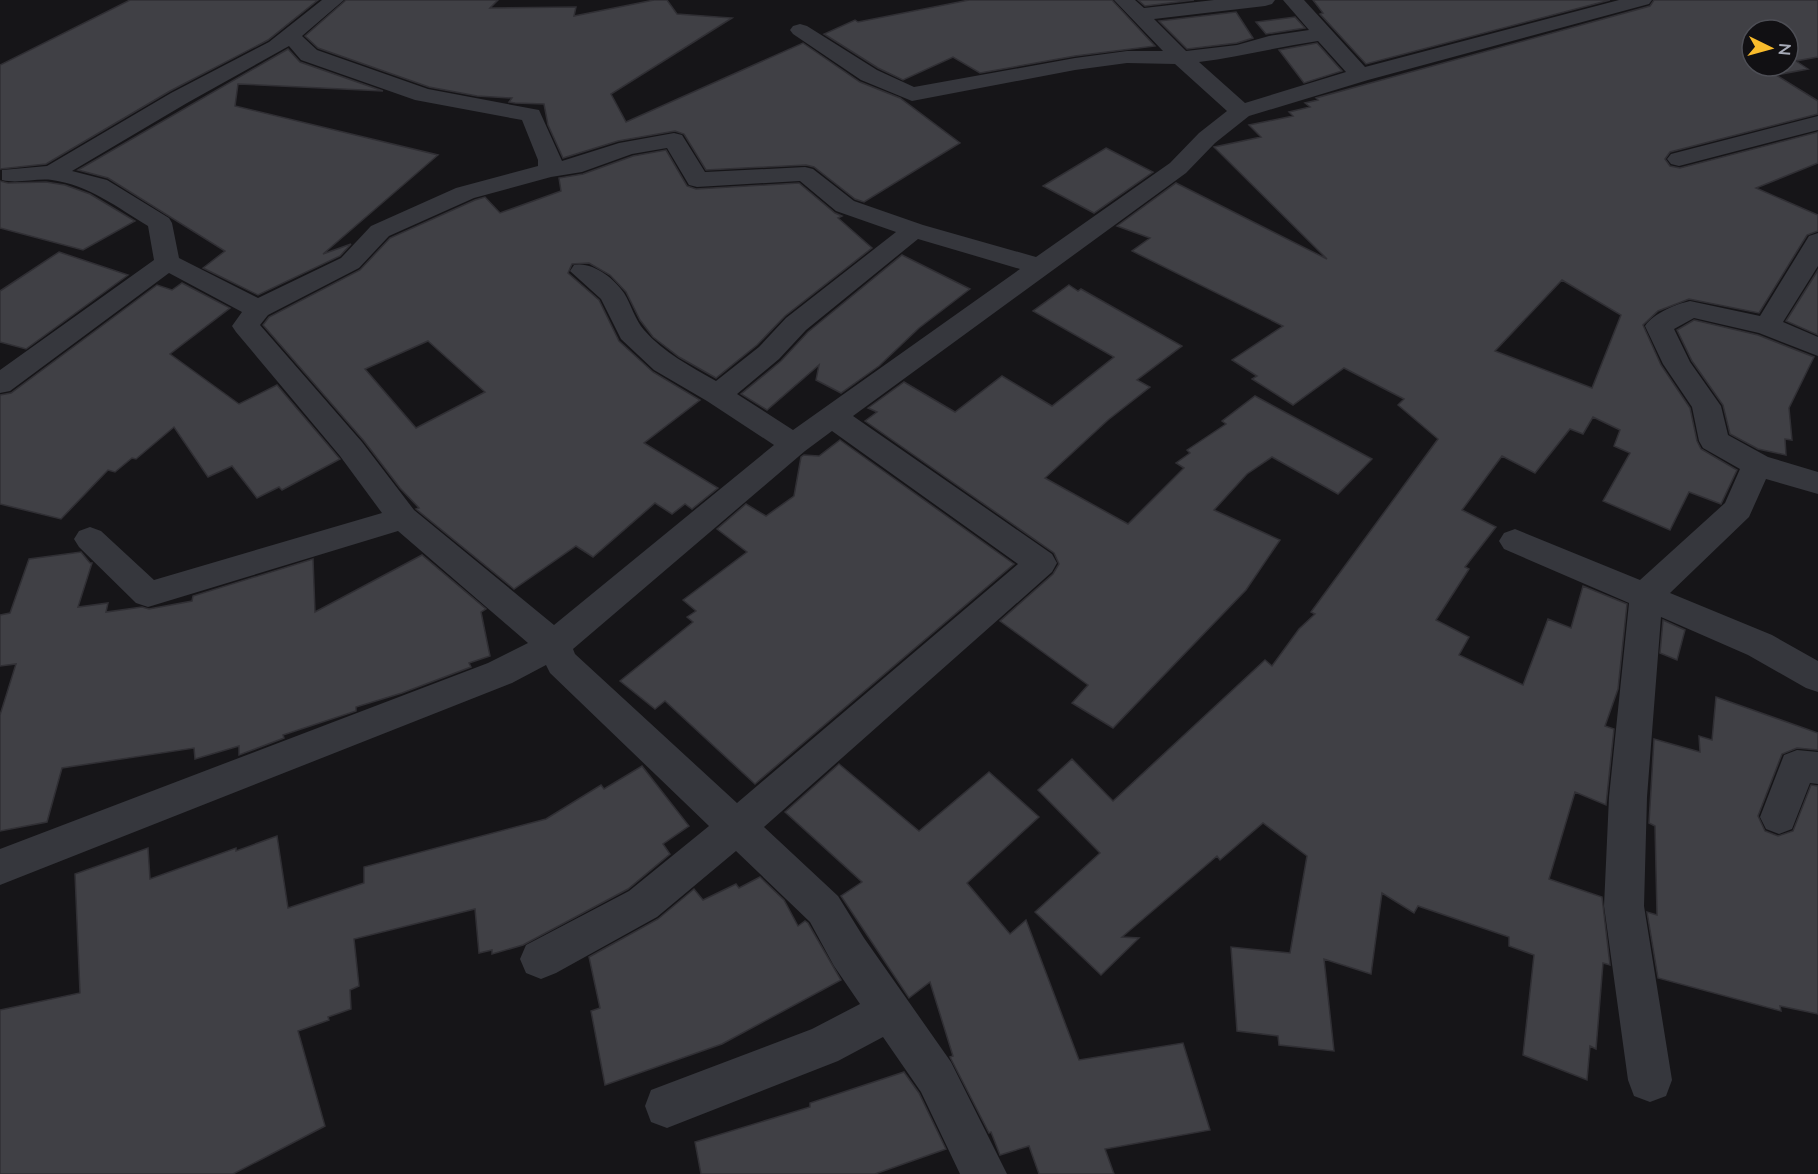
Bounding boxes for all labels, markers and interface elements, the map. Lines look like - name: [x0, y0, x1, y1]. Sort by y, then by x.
- north arrow: [1740, 18, 1800, 78]
- text: N: [1775, 42, 1795, 56]

